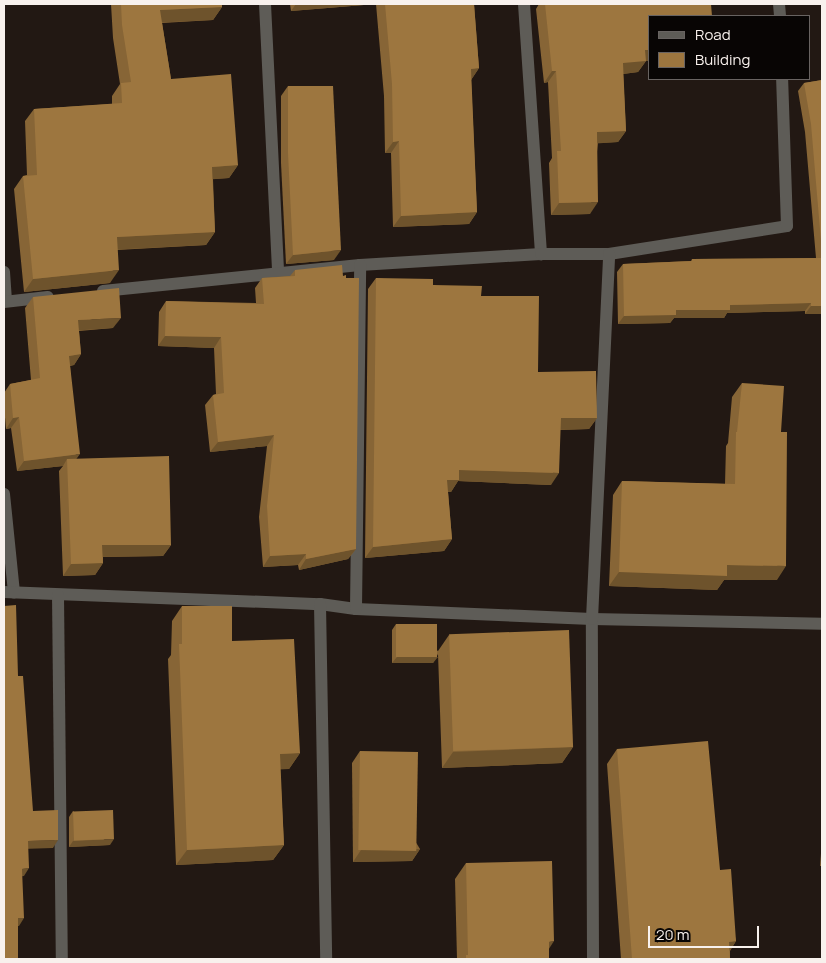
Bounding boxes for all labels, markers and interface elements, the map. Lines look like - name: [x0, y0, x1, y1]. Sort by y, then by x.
- legend: [648, 15, 811, 80]
- text: Road: [695, 24, 731, 45]
- text: Building: [695, 49, 750, 70]
- scale bar: [651, 916, 762, 948]
- text: 20 m: [656, 924, 689, 945]

